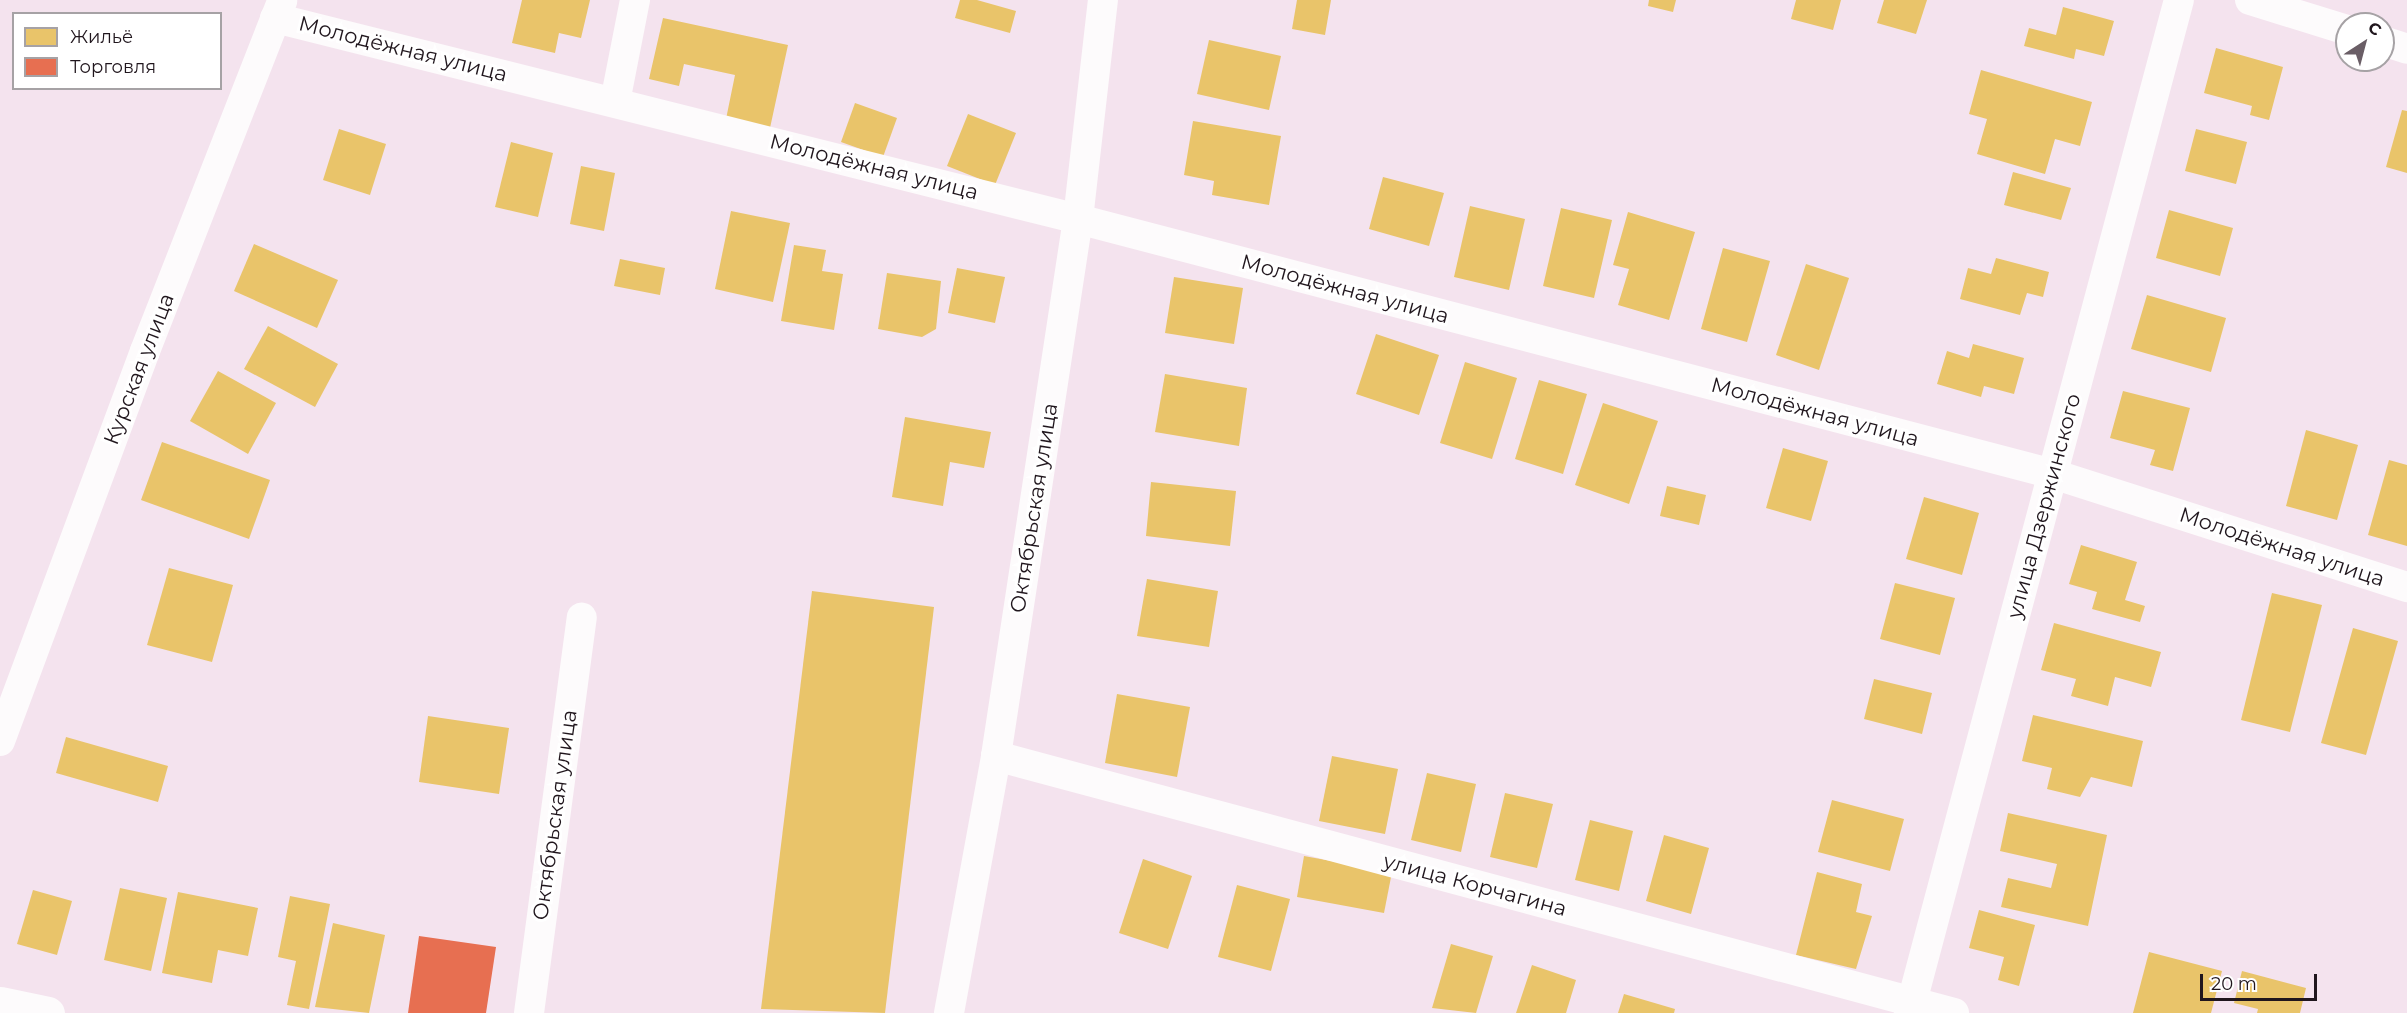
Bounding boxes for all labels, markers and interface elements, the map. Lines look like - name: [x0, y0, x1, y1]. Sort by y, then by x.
- street label: Молодёжная улица: [296, 11, 510, 87]
- legend: [12, 12, 222, 90]
- north arrow: [2335, 12, 2395, 72]
- text: С: [2364, 18, 2385, 40]
- text: Жильё: [70, 26, 133, 48]
- text: Торговля: [70, 56, 156, 78]
- street label: Молодёжная улица: [767, 129, 981, 205]
- street label: Молодёжная улица: [1238, 249, 1452, 329]
- street label: Курская улица: [99, 290, 179, 448]
- street label: Молодёжная улица: [1708, 372, 1922, 452]
- street label: улица Дзержинского: [2002, 391, 2086, 621]
- street label: Октябрьская улица: [1005, 401, 1063, 615]
- street label: Молодёжная улица: [2176, 502, 2388, 592]
- street label: Октябрьская улица: [528, 708, 582, 922]
- street label: улица Корчагина: [1381, 848, 1569, 922]
- scale bar: [2203, 962, 2320, 1000]
- text: 20 m: [2211, 973, 2257, 995]

